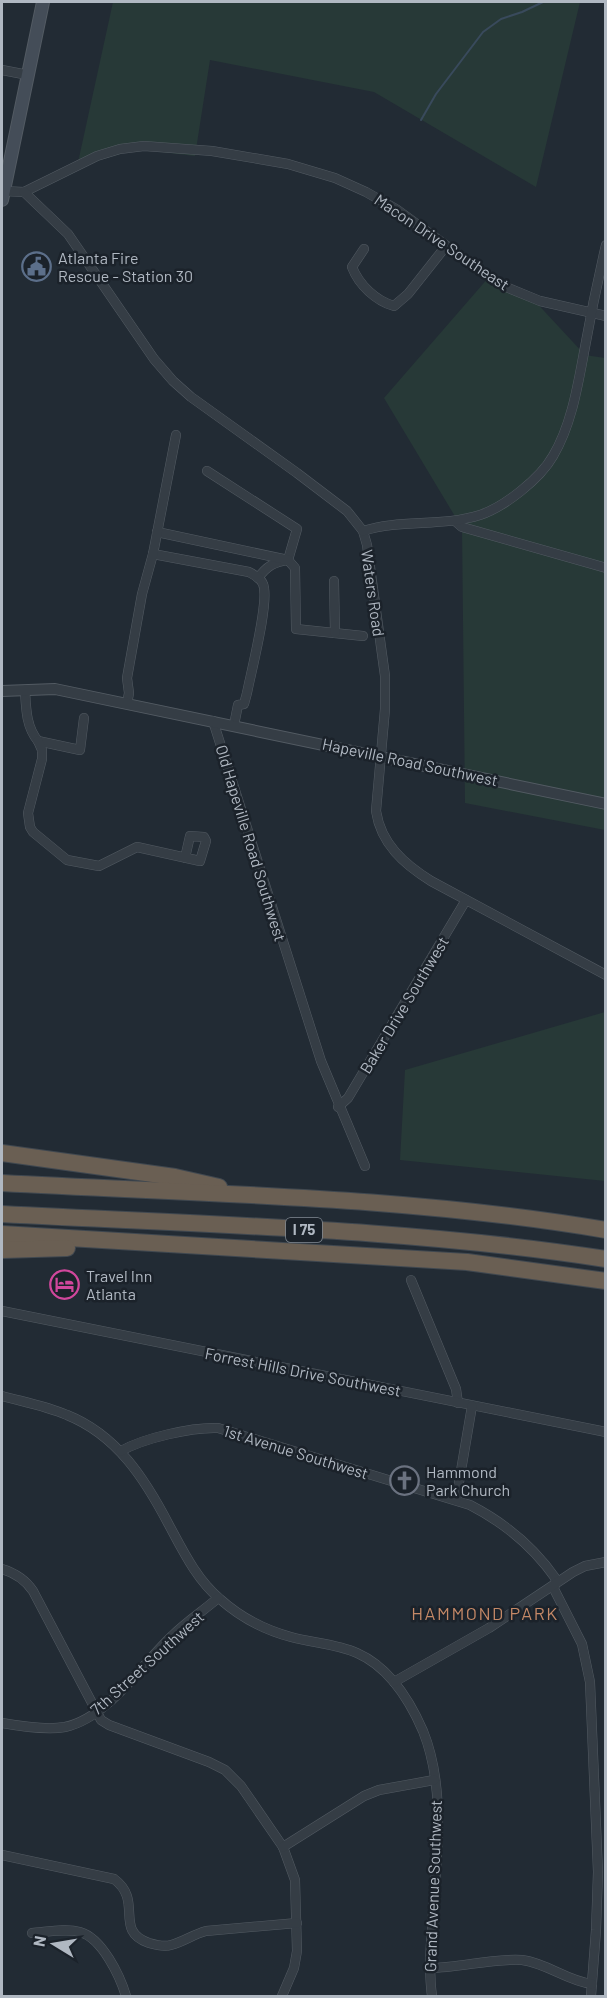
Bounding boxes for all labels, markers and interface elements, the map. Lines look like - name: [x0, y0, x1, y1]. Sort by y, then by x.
- street label: Macon Drive Southeast: [371, 189, 513, 294]
- place label: Atlanta Fire Rescue - Station 30: [58, 248, 193, 285]
- public building icon: Atlanta Fire Rescue - Station 30: [21, 251, 53, 283]
- street label: Waters Road: [358, 548, 389, 638]
- street label: Hapeville Road Southwest: [321, 734, 500, 789]
- street label: Old Hapeville Road Southwest: [212, 742, 290, 944]
- street label: Baker Drive Southwest: [355, 933, 452, 1077]
- road number: I 75: [286, 1218, 322, 1242]
- place label: Travel Inn Atlanta: [86, 1266, 152, 1303]
- hotel icon: Travel Inn Atlanta: [49, 1269, 81, 1301]
- street label: Forrest Hills Drive Southwest: [203, 1343, 403, 1400]
- street label: 1st Avenue Southwest: [221, 1420, 371, 1483]
- place label: Hammond Park Church: [426, 1462, 510, 1499]
- church icon: Hammond Park Church: [389, 1465, 421, 1497]
- district label: HAMMOND PARK: [411, 1602, 559, 1624]
- street label: 7th Street Southwest: [86, 1607, 207, 1719]
- street label: Grand Avenue Southwest: [420, 1800, 445, 1972]
- north arrow: [24, 1914, 84, 1974]
- text: N: [28, 1934, 49, 1948]

